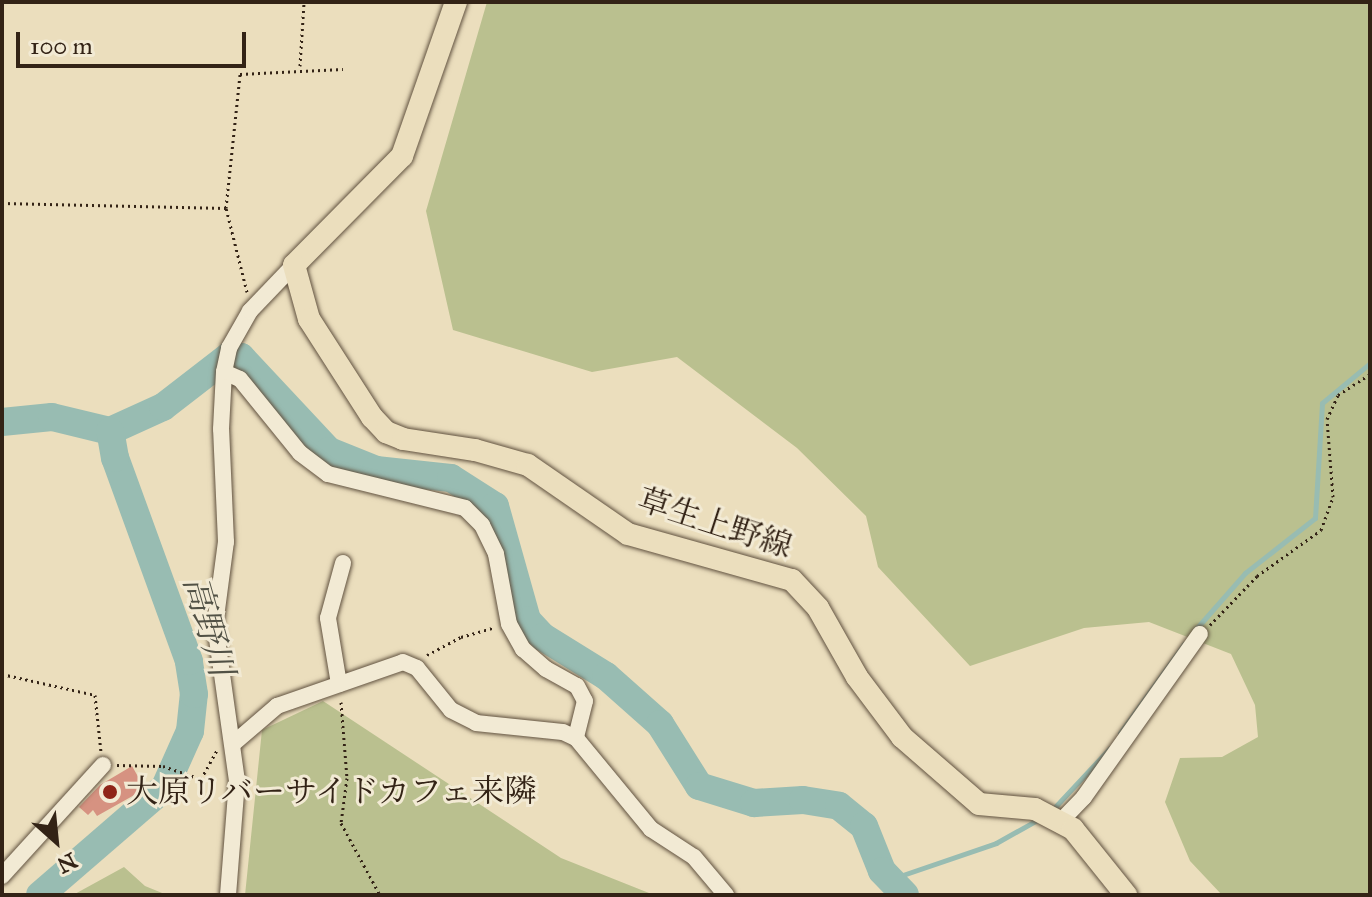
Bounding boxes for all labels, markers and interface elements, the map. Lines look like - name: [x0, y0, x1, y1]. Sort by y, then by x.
- scale bar: [20, 16, 250, 66]
- text: 100 m: [30, 31, 93, 61]
- street label: 草生上野線: [633, 481, 797, 567]
- water label: 高野川: [175, 571, 243, 681]
- place label: 大原リバーサイドカフェ来隣: [126, 773, 542, 811]
- marker: 大原リバーサイドカフェ来隣: [101, 783, 119, 801]
- north arrow: [16, 801, 96, 881]
- text: N: [53, 847, 82, 879]

